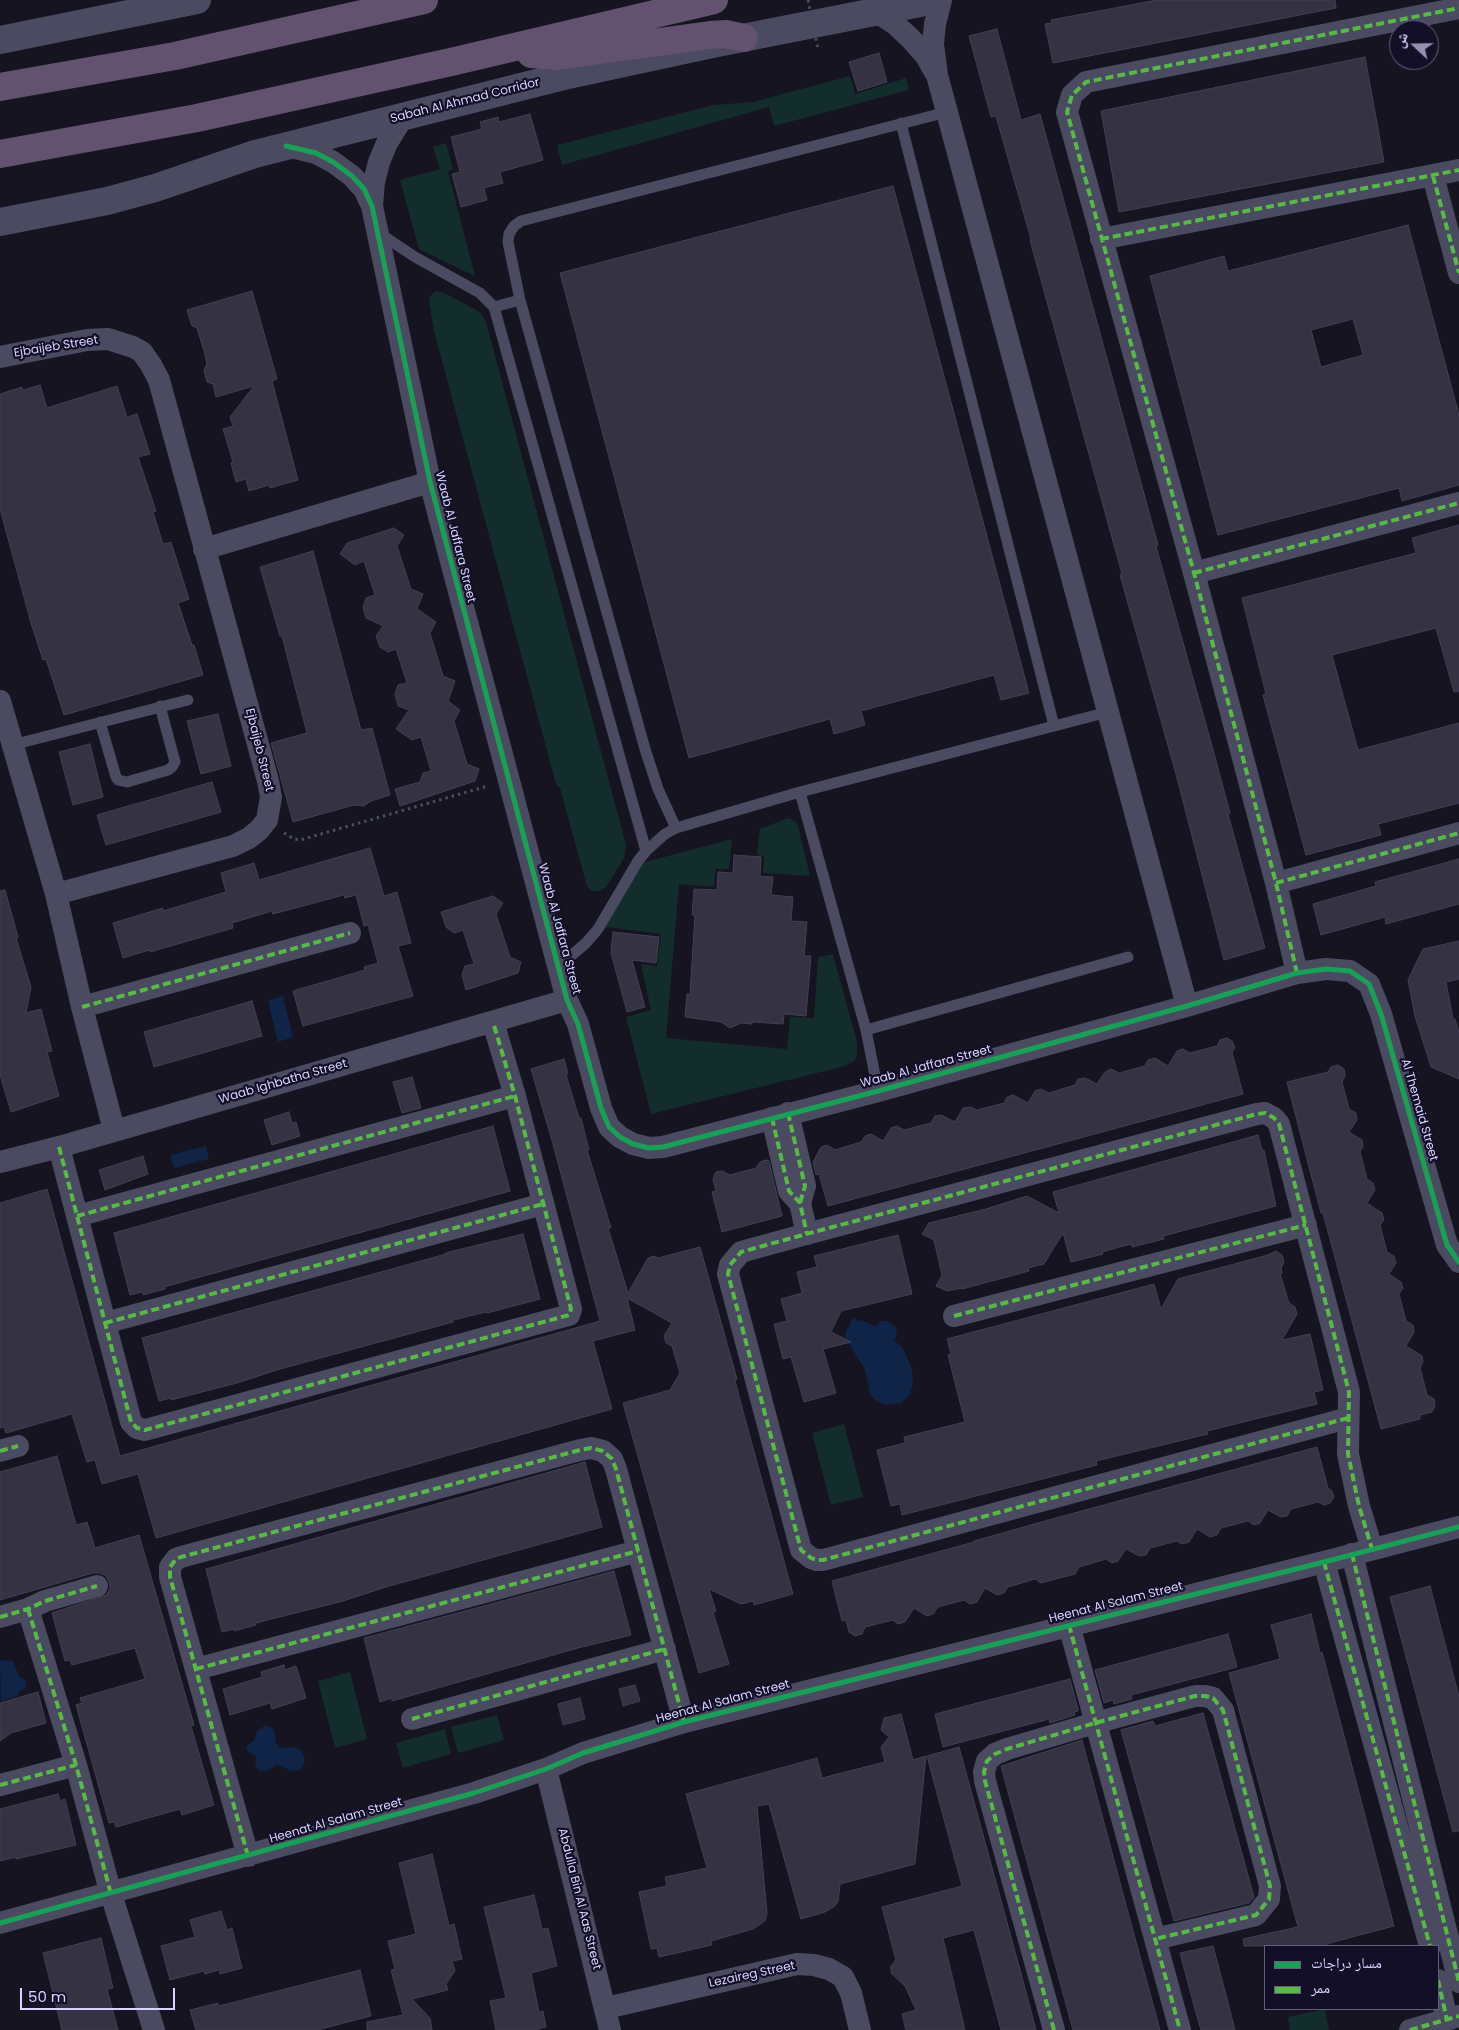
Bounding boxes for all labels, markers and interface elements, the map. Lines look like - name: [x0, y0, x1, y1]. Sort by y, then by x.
- north arrow: [1389, 20, 1439, 70]
- text: ش: [1389, 29, 1413, 51]
- street label: Sabah Al Ahmad Corridor: [389, 75, 541, 127]
- street label: Ejbaijeb Street: [13, 333, 99, 361]
- street label: Waab Al Jaffara Street: [432, 470, 478, 604]
- street label: Ejbaijeb Street: [242, 707, 276, 793]
- street label: Waab Al Jaffara Street: [535, 862, 583, 996]
- street label: Waab Al Jaffara Street: [859, 1043, 993, 1091]
- street label: Waab Ighbatha Street: [217, 1057, 349, 1107]
- street label: Al Themaid Street: [1398, 1057, 1440, 1163]
- street label: Heenat Al Salam Street: [1047, 1579, 1185, 1627]
- street label: Heenat Al Salam Street: [655, 1677, 791, 1727]
- street label: Heenat Al Salam Street: [268, 1795, 404, 1847]
- street label: Abdulla Bin Al Aas Street: [554, 1827, 604, 1971]
- legend: [1264, 1945, 1439, 2010]
- text: مسار دراجات: [1311, 1952, 1382, 1973]
- street label: Lezaireg Street: [708, 1959, 796, 1991]
- text: ممر: [1311, 1977, 1330, 1998]
- scale bar: [22, 1978, 178, 2010]
- text: 50 m: [28, 1986, 66, 2007]

